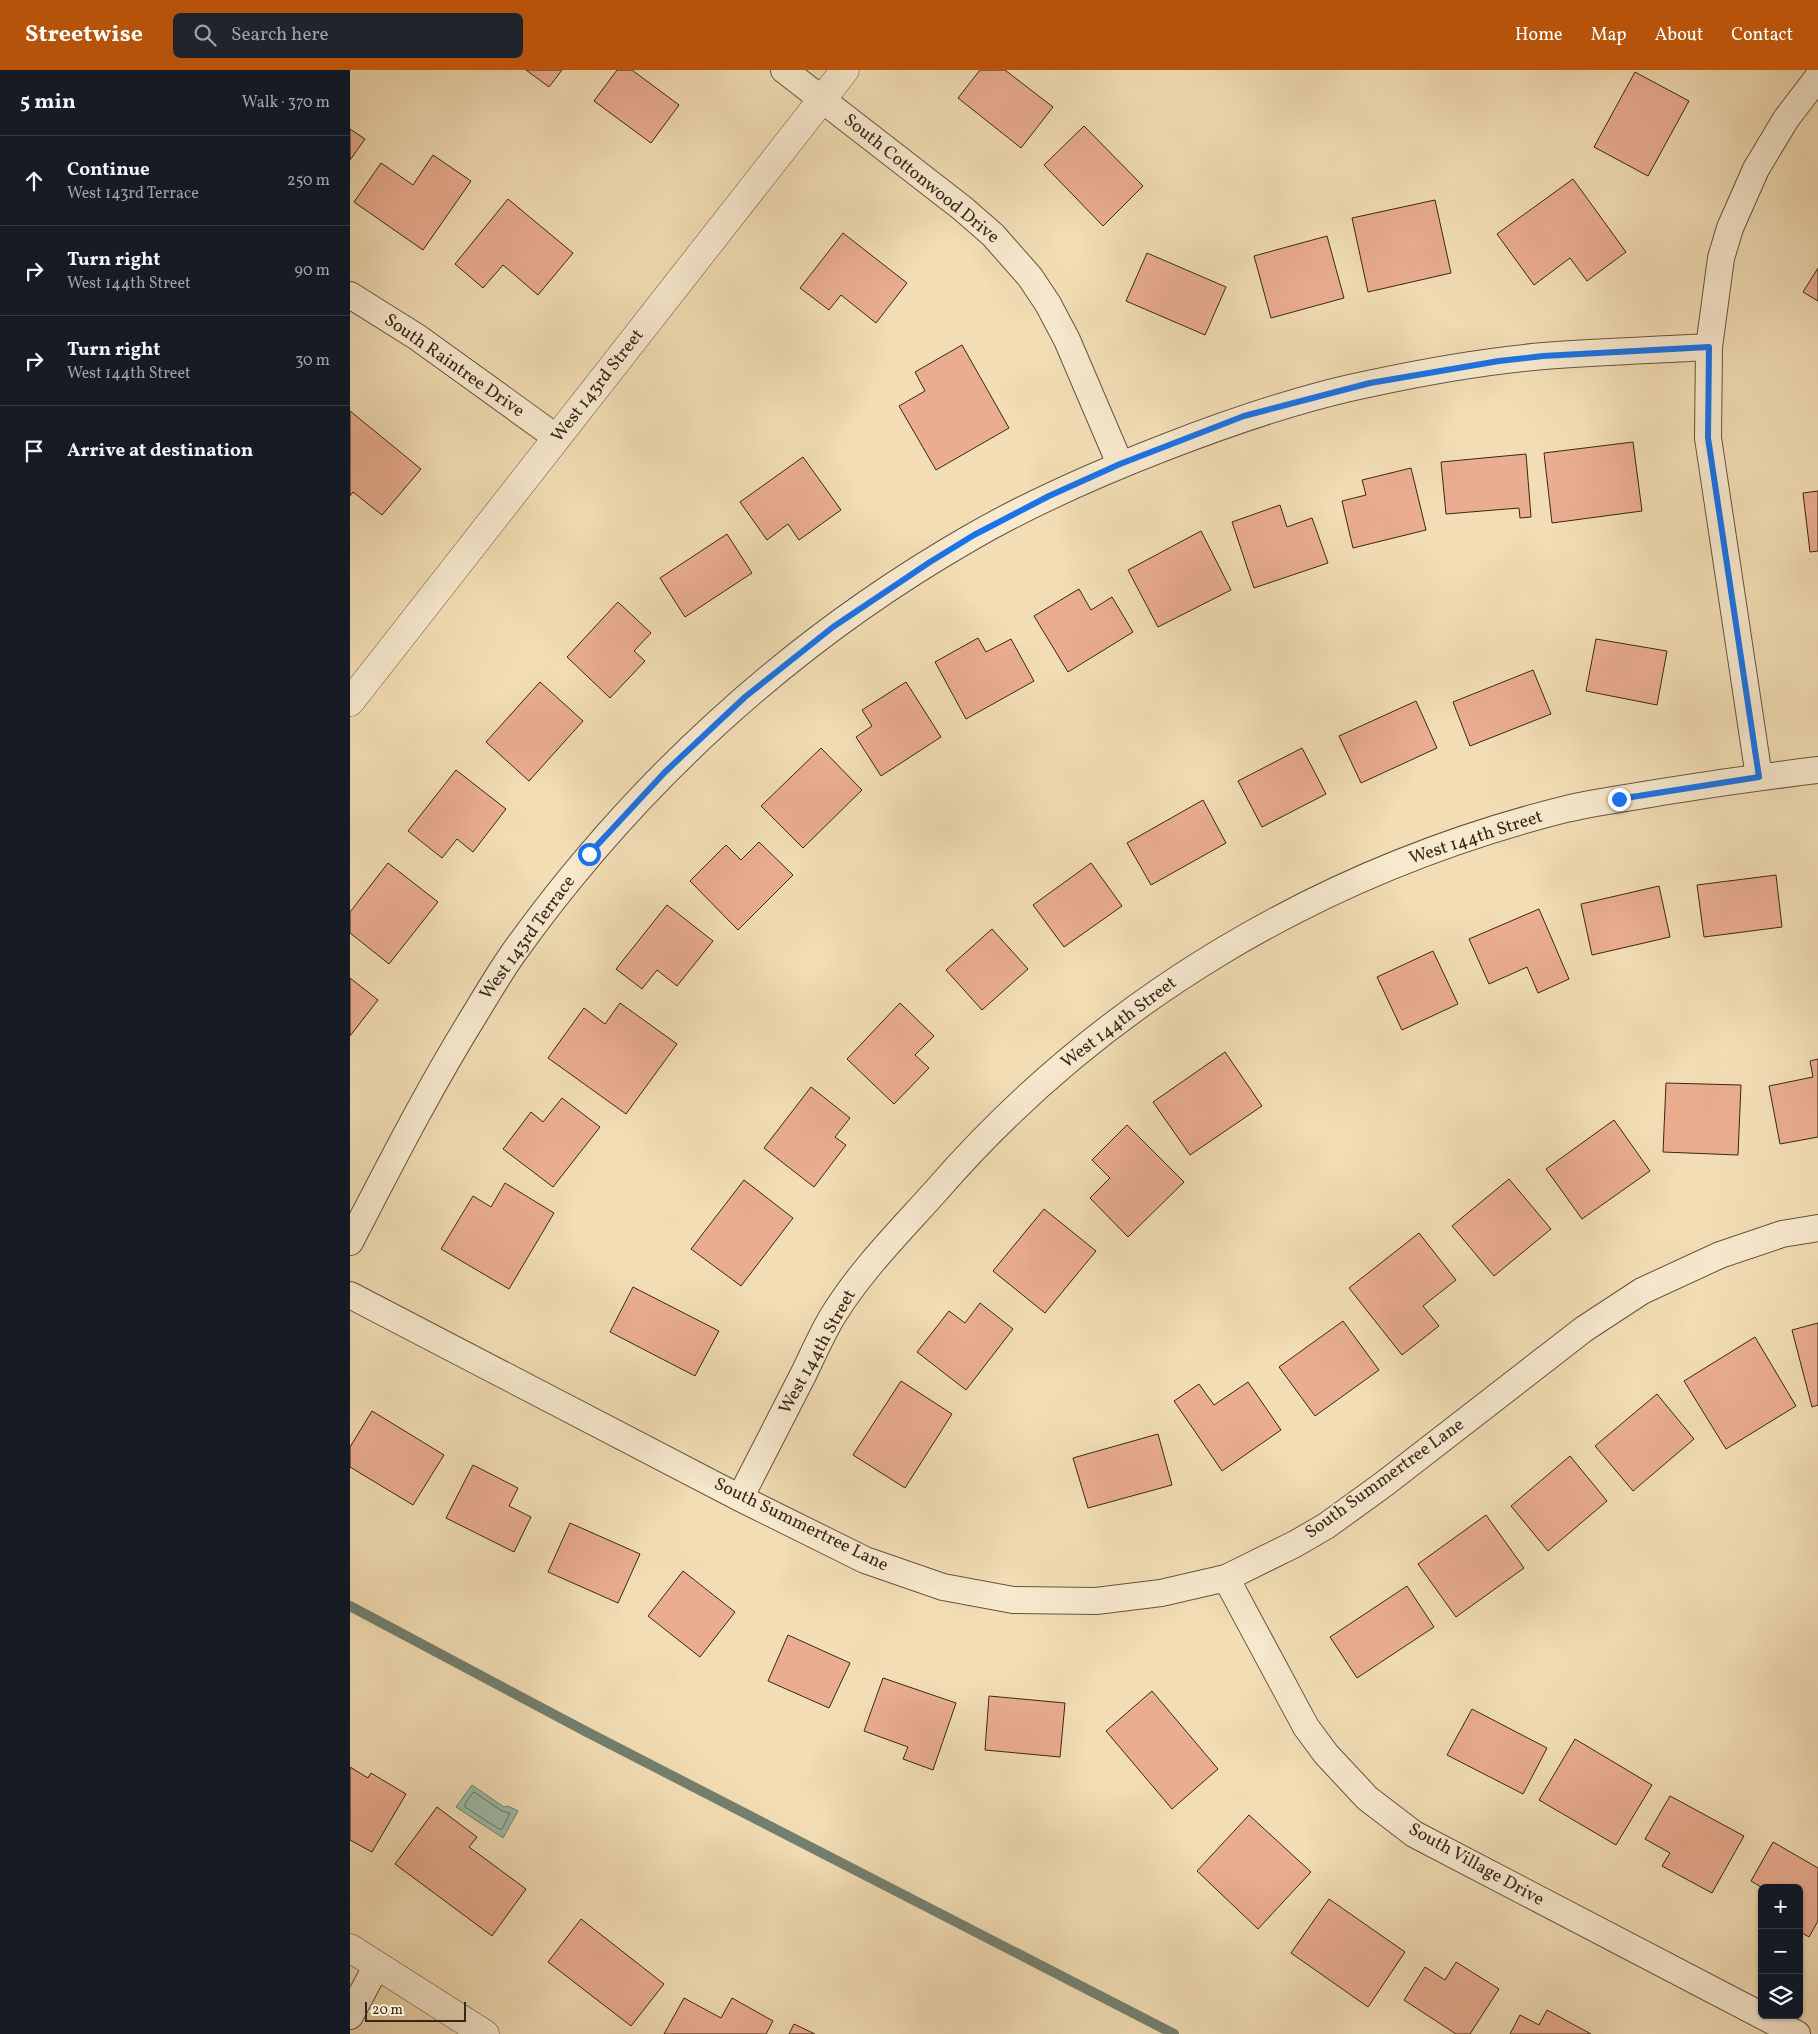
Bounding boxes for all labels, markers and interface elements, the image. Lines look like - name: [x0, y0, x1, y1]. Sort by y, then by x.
- search box: [173, 13, 523, 58]
- text: Streetwise: [25, 18, 143, 52]
- icon: search: [191, 21, 219, 49]
- text: Search here: [231, 22, 328, 48]
- text: Home: [1515, 23, 1563, 48]
- text: Map: [1591, 23, 1627, 48]
- text: About: [1655, 23, 1703, 48]
- text: Contact: [1731, 23, 1793, 48]
- text: 5 min: [20, 88, 76, 117]
- text: Walk · 370 m: [242, 92, 330, 114]
- street label: South Cottonwood Drive: [838, 108, 1004, 250]
- text: Continue: [67, 157, 150, 183]
- icon: ahead: [20, 167, 48, 195]
- text: 250 m: [287, 170, 330, 192]
- text: West 143rd Terrace: [67, 183, 199, 205]
- text: Turn right: [67, 247, 160, 273]
- icon: right: [20, 257, 48, 285]
- text: 90 m: [294, 260, 330, 282]
- text: West 144th Street: [67, 273, 191, 295]
- street label: South Raintree Drive: [379, 308, 529, 424]
- street label: West 143rd Street: [546, 324, 650, 448]
- text: Turn right: [67, 337, 160, 363]
- icon: right: [20, 347, 48, 375]
- text: 30 m: [295, 350, 330, 372]
- text: West 144th Street: [67, 363, 191, 385]
- icon: arrive: [20, 437, 48, 465]
- text: Arrive at destination: [67, 438, 253, 464]
- route end: [1608, 788, 1631, 811]
- street label: West 144th Street: [1406, 805, 1546, 871]
- route start: [578, 843, 601, 866]
- street label: West 143rd Terrace: [474, 871, 582, 1005]
- street label: West 144th Street: [1056, 971, 1182, 1075]
- street label: West 144th Street: [773, 1285, 863, 1419]
- street label: South Summertree Lane: [1300, 1413, 1470, 1545]
- street label: South Summertree Lane: [710, 1472, 892, 1578]
- street label: South Village Drive: [1404, 1817, 1548, 1913]
- map controls: [1758, 1884, 1803, 2019]
- button: +: [1758, 1884, 1803, 1929]
- button: −: [1758, 1929, 1803, 1974]
- button: layers: [1758, 1974, 1803, 2019]
- scale bar: [365, 1999, 466, 2022]
- text: 20 m: [372, 2001, 403, 2020]

